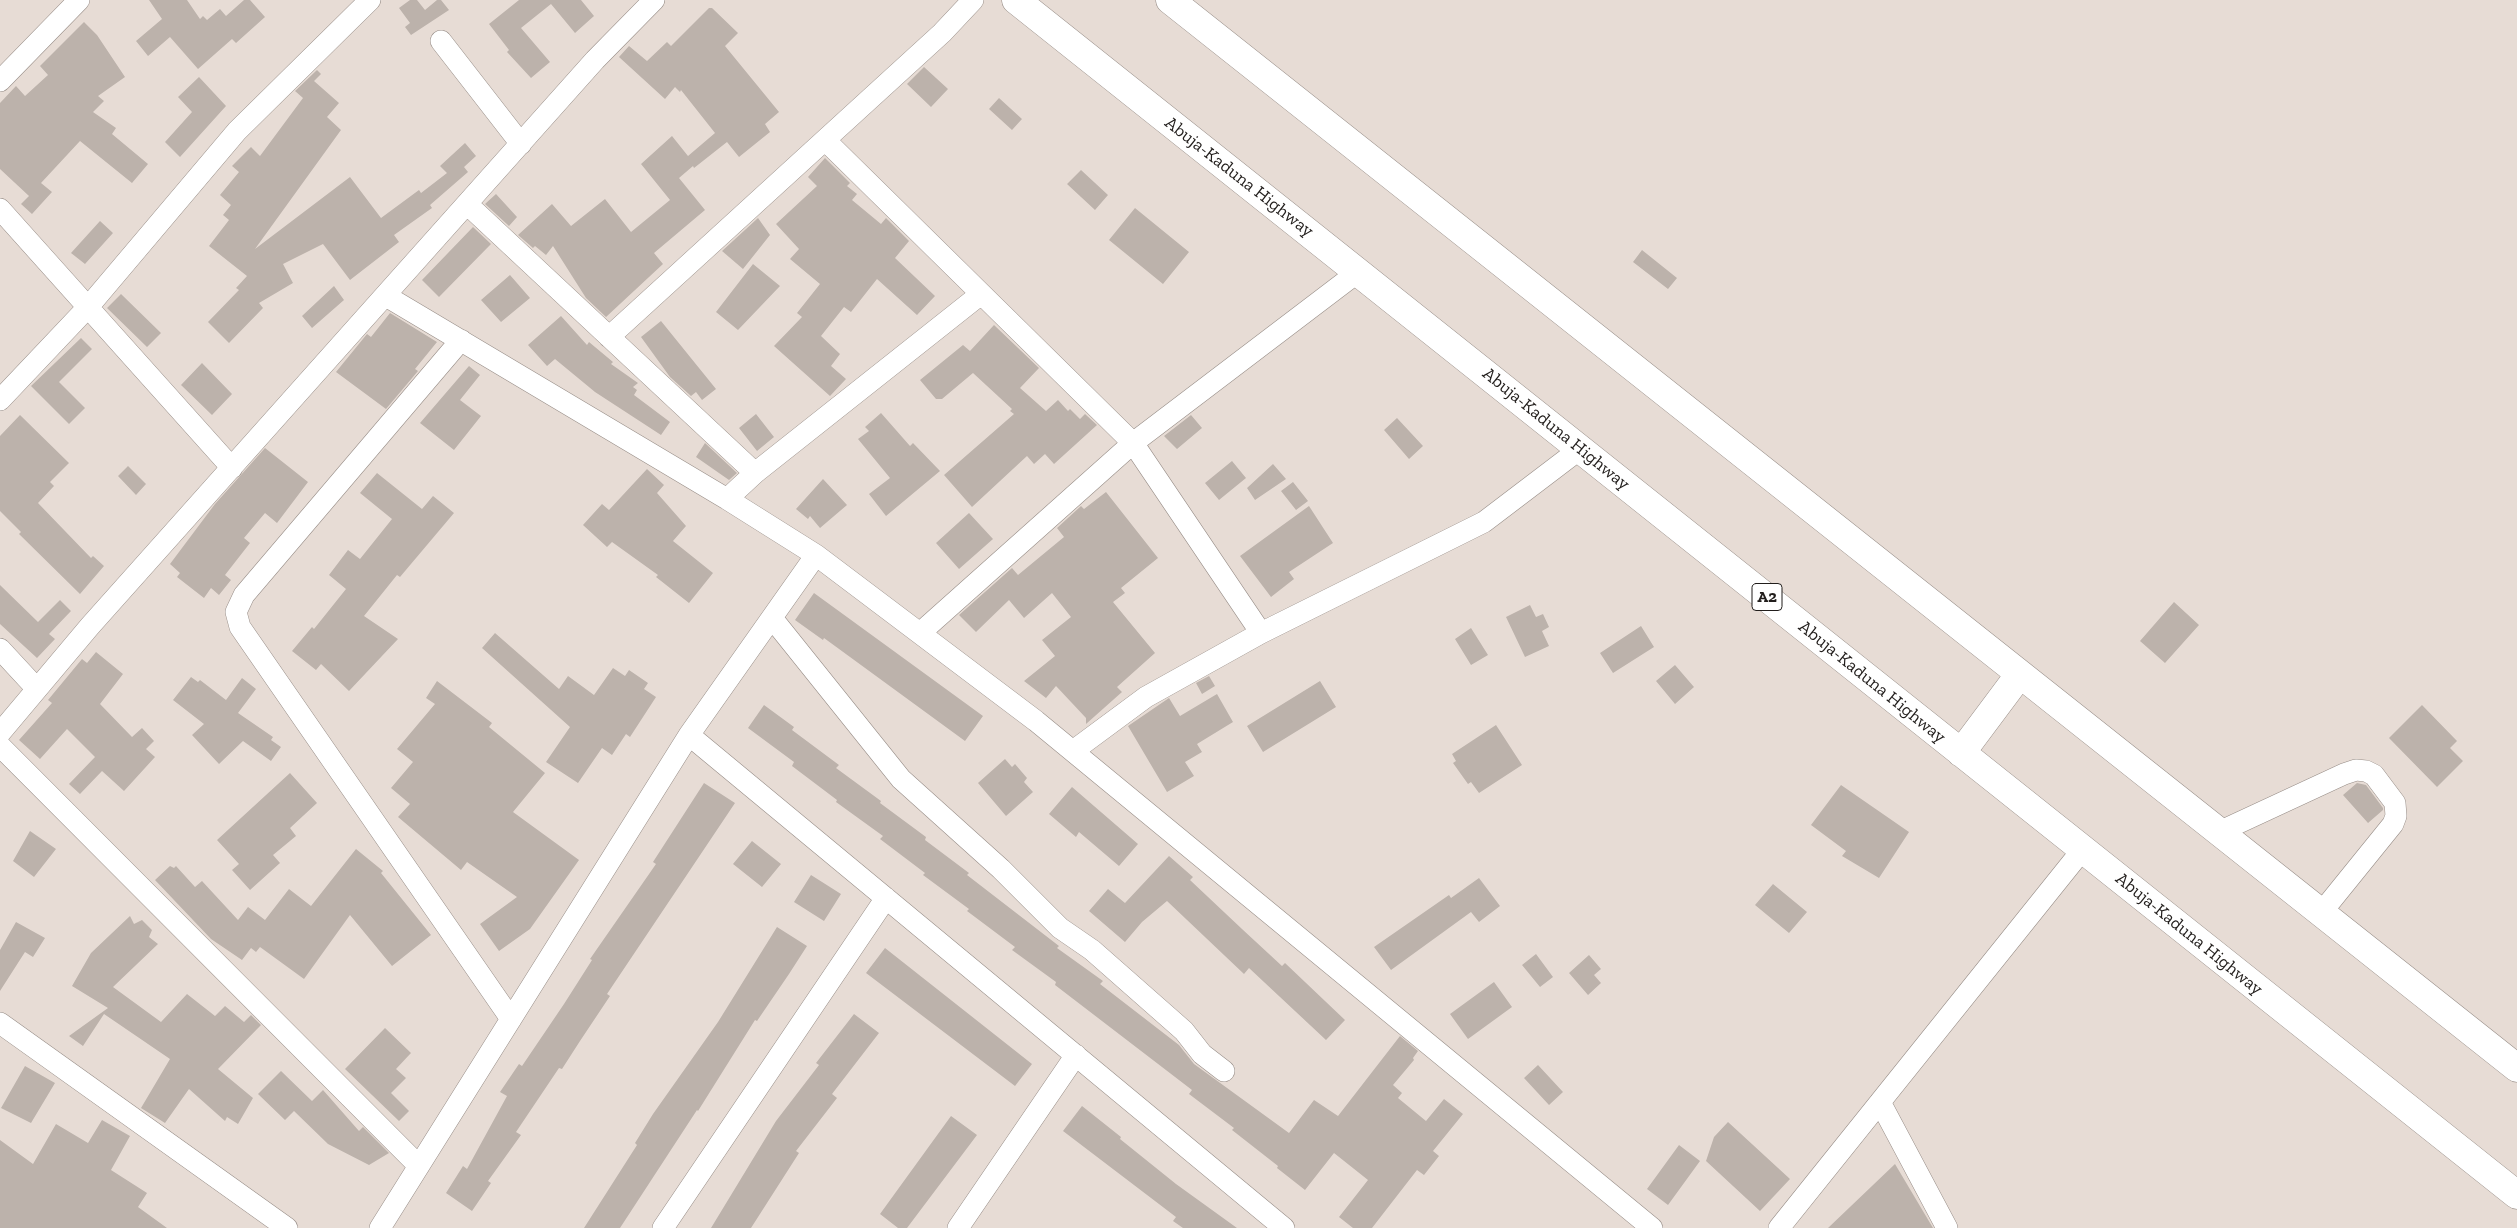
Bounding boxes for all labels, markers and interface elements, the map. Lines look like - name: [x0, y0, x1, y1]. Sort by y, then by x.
- street label: Abuja-Kaduna Highway: [1160, 112, 1318, 242]
- street label: Abuja-Kaduna Highway: [1478, 363, 1634, 495]
- road number: A2: [1752, 584, 1782, 610]
- street label: Abuja-Kaduna Highway: [1794, 616, 1950, 748]
- street label: Abuja-Kaduna Highway: [2111, 868, 2267, 1000]

